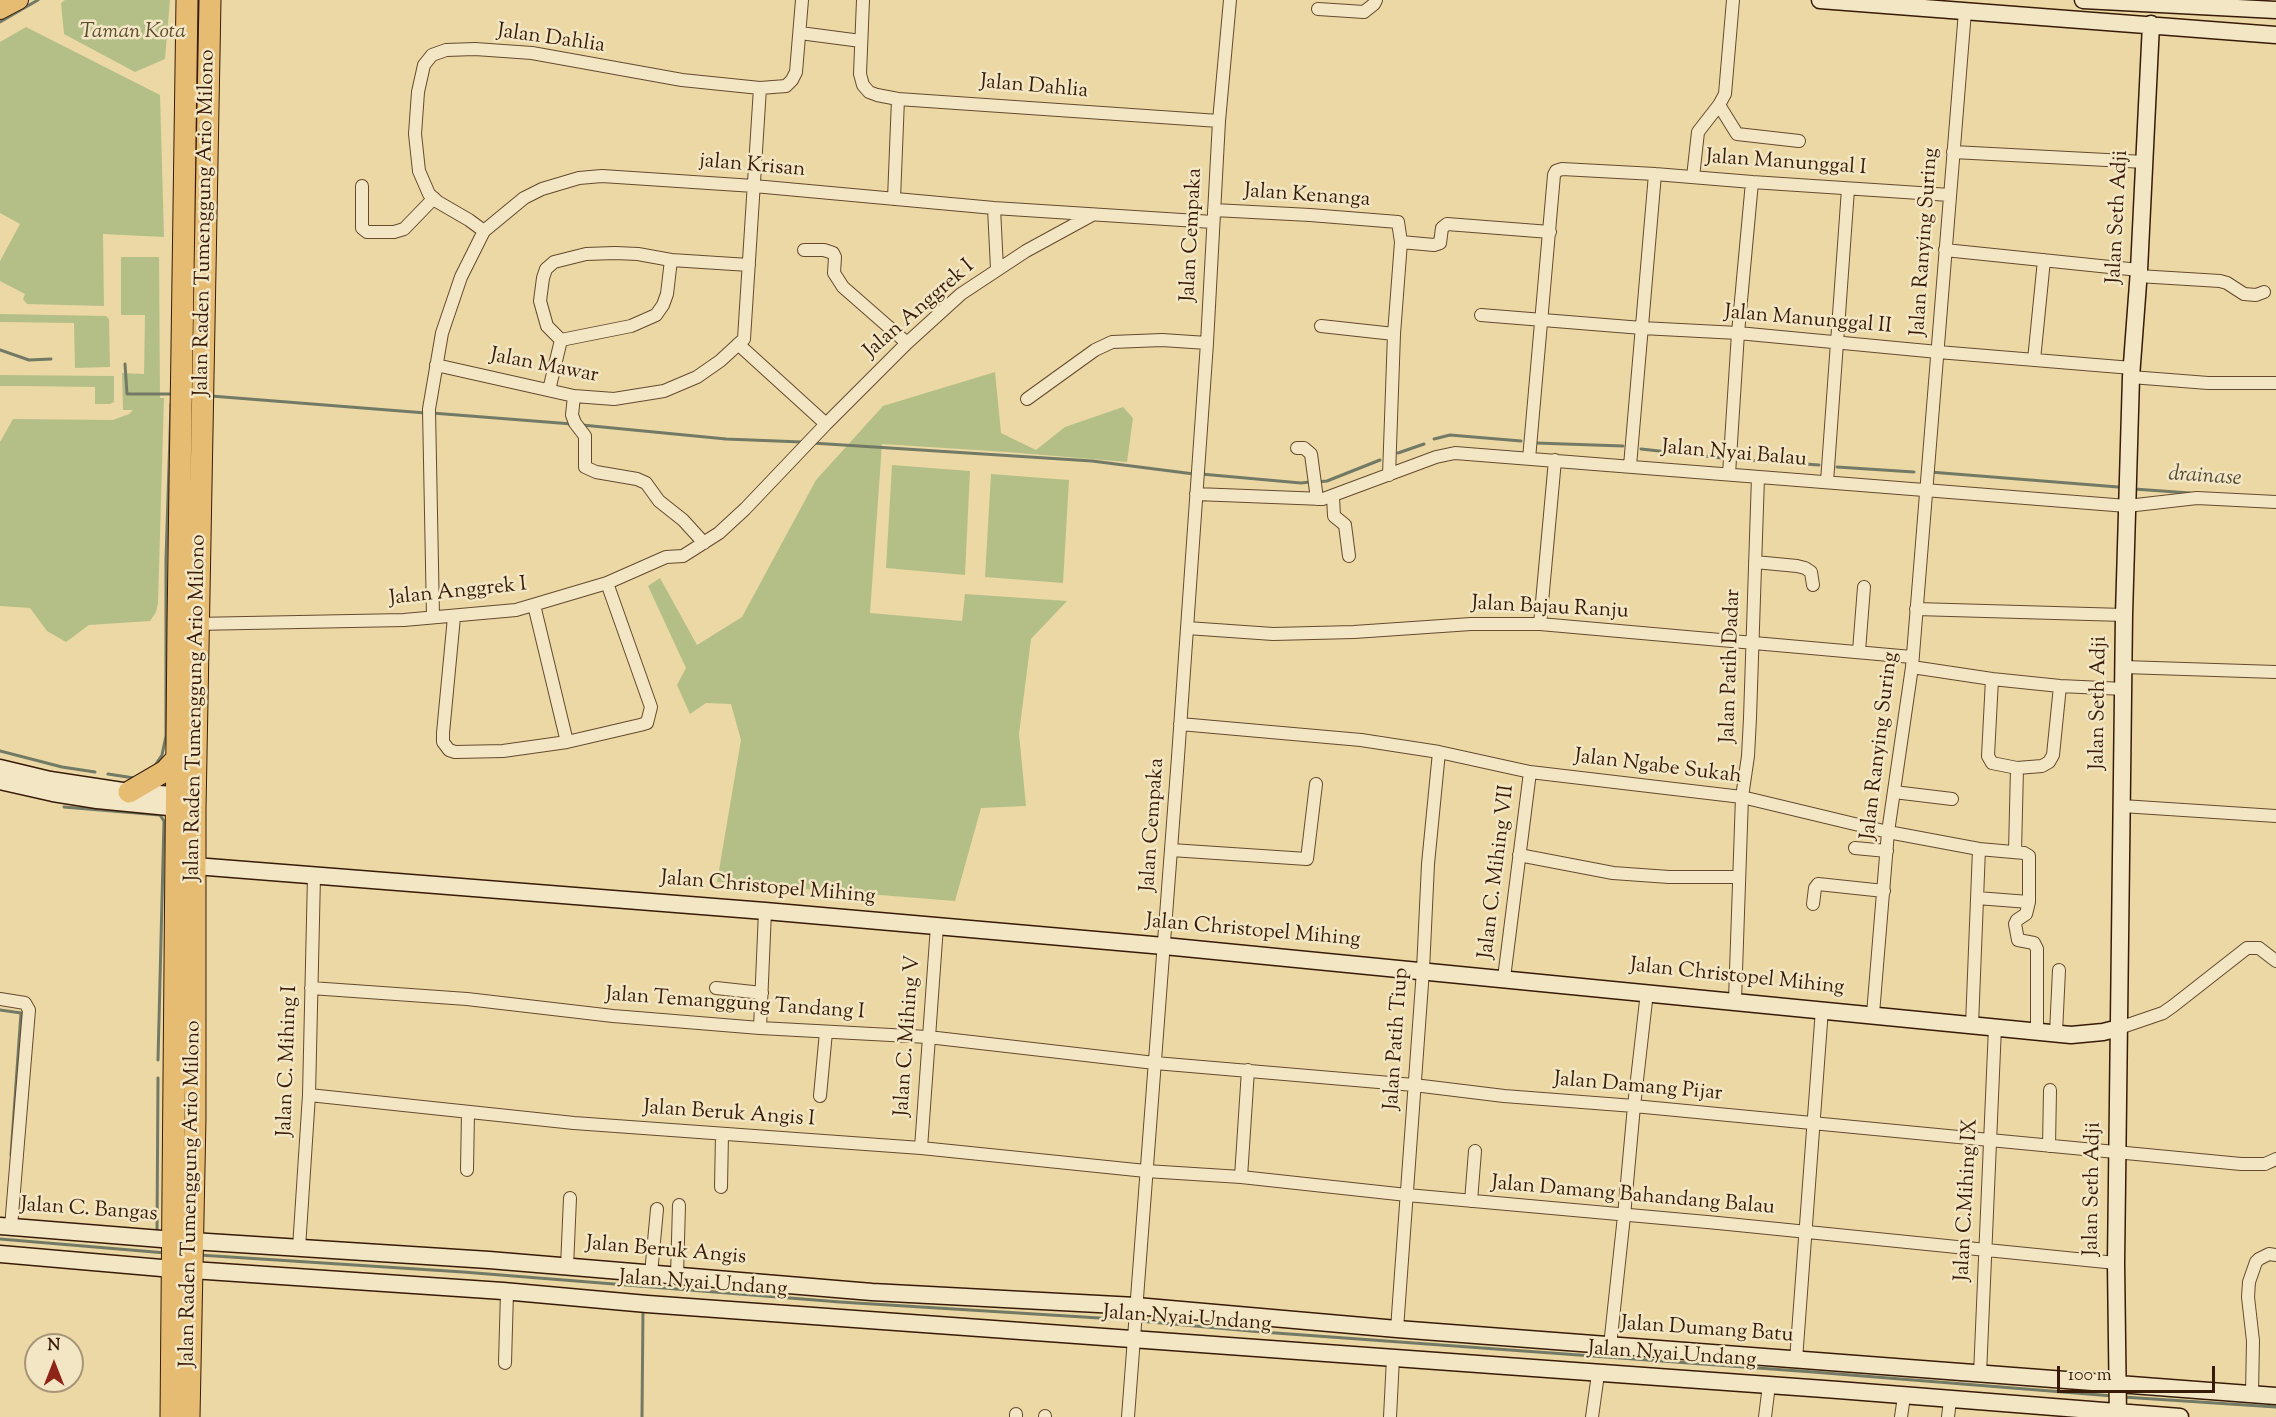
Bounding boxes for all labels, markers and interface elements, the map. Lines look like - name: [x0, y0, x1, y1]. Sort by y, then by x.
- park label: Taman Kota: [80, 20, 186, 46]
- street label: Jalan Dahlia: [496, 20, 606, 60]
- street label: Jalan Raden Tumenggung Ario Milono: [190, 49, 222, 397]
- street label: Jalan Dahlia: [979, 71, 1089, 105]
- street label: Jalan Manunggal I: [1705, 146, 1867, 182]
- street label: Jalan Ranying Suring: [1907, 147, 1945, 337]
- street label: Jalan Seth Adji: [2103, 149, 2135, 285]
- street label: jalan Krisan: [698, 150, 806, 184]
- street label: Jalan Cempaka: [1177, 167, 1209, 303]
- street label: Jalan Kenanga: [1243, 180, 1371, 214]
- street label: Jalan Anggrek I: [860, 255, 980, 365]
- street label: Jalan Manunggal II: [1723, 301, 1893, 341]
- street label: Jalan Mawar: [488, 344, 600, 390]
- street label: Jalan Nyai Balau: [1660, 436, 1808, 474]
- water label: drainase: [2168, 462, 2242, 494]
- street label: Jalan Raden Tumenggung Ario Milono: [181, 534, 213, 882]
- street label: Jalan Anggrek I: [388, 573, 528, 613]
- street label: Jalan Patih Dadar: [1717, 588, 1747, 744]
- street label: Jalan Bajau Ranju: [1471, 592, 1629, 626]
- street label: Jalan Seth Adji: [2086, 636, 2114, 770]
- street label: Jalan Ranying Suring: [1857, 651, 1905, 841]
- street label: Jalan Ngabe Sukah: [1573, 745, 1743, 791]
- street label: Jalan Cempaka: [1137, 757, 1171, 893]
- street label: Jalan C. Mihing VII: [1475, 784, 1521, 960]
- street label: Jalan Christopel Mihing: [660, 867, 876, 911]
- street label: Jalan Christopel Mihing: [1145, 910, 1361, 954]
- street label: Jalan Christopel Mihing: [1629, 954, 1845, 1002]
- street label: Jalan C. Mihing V: [891, 955, 927, 1117]
- street label: Jalan Patih Tiup: [1380, 967, 1416, 1111]
- street label: Jalan Temanggung Tandang I: [605, 983, 865, 1027]
- street label: Jalan C. Mihing I: [274, 985, 304, 1137]
- street label: Jalan Raden Tumenggung Ario Milono: [176, 1020, 208, 1368]
- street label: Jalan Damang Pijar: [1553, 1068, 1723, 1108]
- street label: Jalan Beruk Angis I: [642, 1096, 816, 1134]
- street label: Jalan C.Mihing IX: [1951, 1118, 1985, 1282]
- street label: Jalan Seth Adji: [2080, 1122, 2108, 1256]
- street label: Jalan Damang Bahandang Balau: [1490, 1172, 1776, 1222]
- street label: Jalan C. Bangas: [20, 1194, 158, 1228]
- street label: Jalan Beruk Angis: [585, 1232, 747, 1272]
- street label: Jalan Nyai Undang: [618, 1267, 788, 1303]
- street label: Jalan Nyai Undang: [1102, 1302, 1272, 1338]
- street label: Jalan Dumang Batu: [1620, 1312, 1794, 1350]
- north arrow: [24, 1333, 84, 1393]
- text: N: [48, 1335, 60, 1358]
- street label: Jalan Nyai Undang: [1587, 1338, 1757, 1374]
- scale bar: [2060, 1354, 2218, 1392]
- text: 100 m: [2068, 1363, 2112, 1389]

